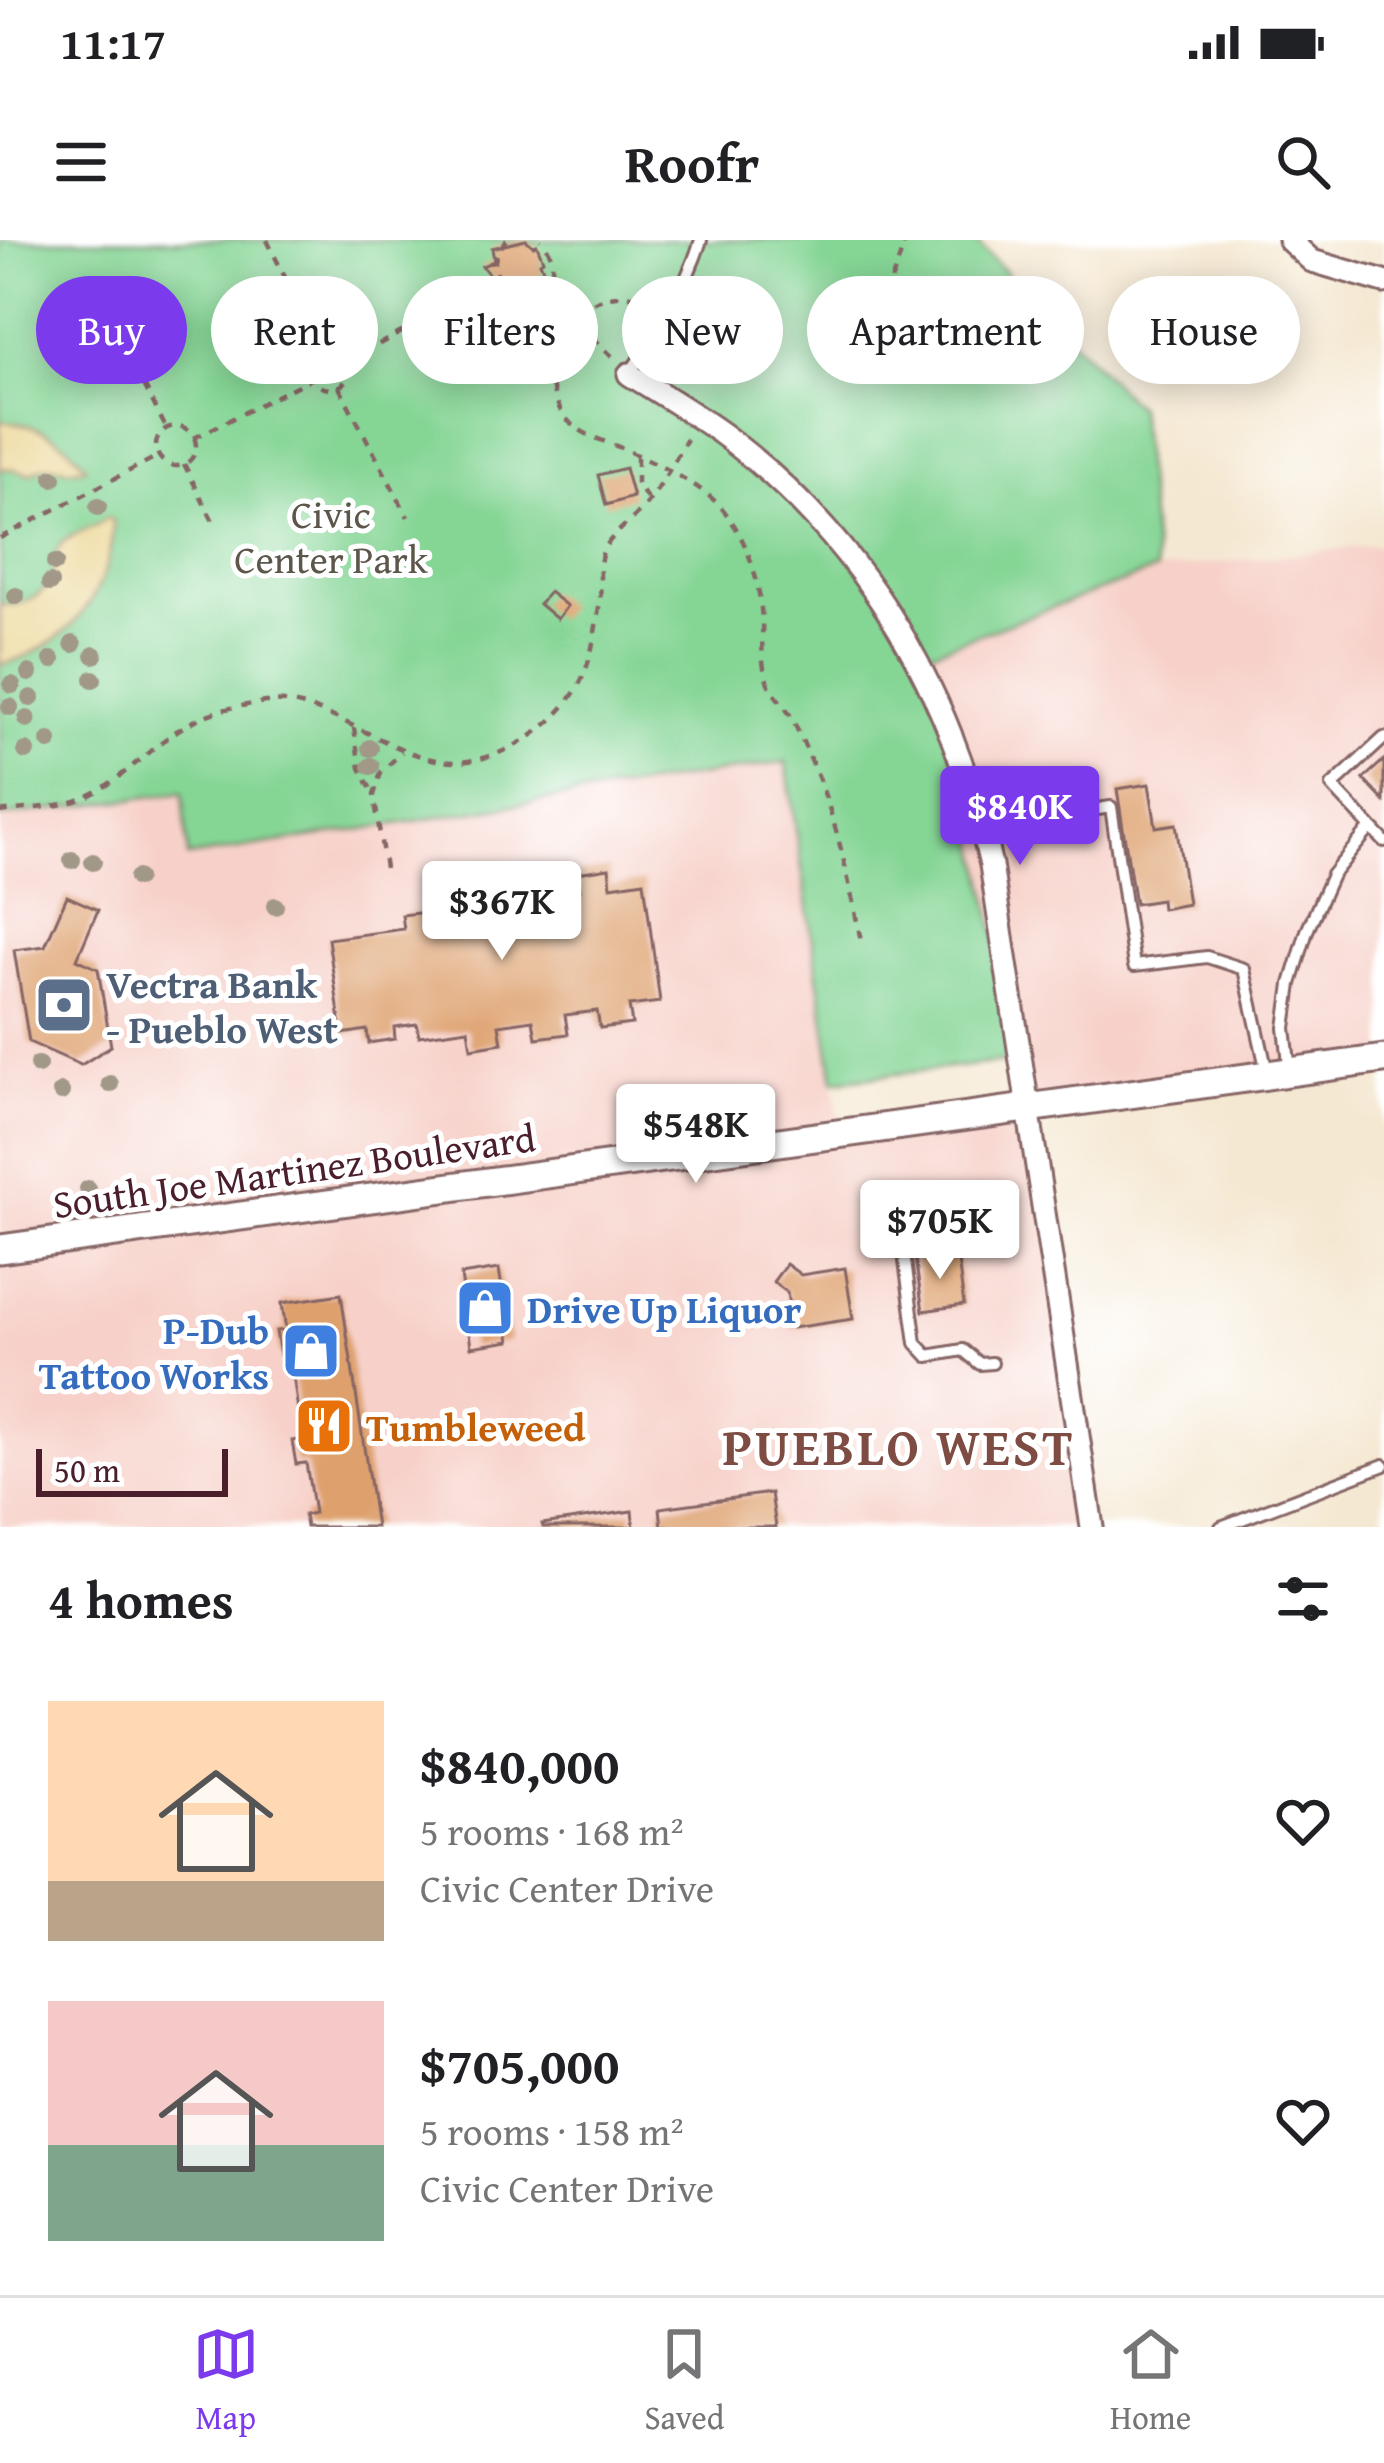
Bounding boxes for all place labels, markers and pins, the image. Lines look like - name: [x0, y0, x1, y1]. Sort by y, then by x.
- pin: $840K: [936, 766, 1104, 868]
- pin: $367K: [418, 861, 586, 963]
- place label: Vectra Bank - Pueblo West: [106, 955, 338, 1057]
- bank icon: Vectra Bank - Pueblo West: [33, 974, 95, 1036]
- pin: $548K: [612, 1084, 780, 1186]
- pin: $705K: [856, 1180, 1024, 1282]
- shop icon: Drive Up Liquor: [454, 1277, 516, 1339]
- place label: Drive Up Liquor: [527, 1280, 802, 1337]
- place label: P-Dub Tattoo Works: [39, 1301, 269, 1403]
- shop icon: P-Dub Tattoo Works: [280, 1320, 342, 1382]
- restaurant icon: Tumbleweed: [293, 1395, 355, 1457]
- place label: Tumbleweed: [366, 1398, 586, 1455]

